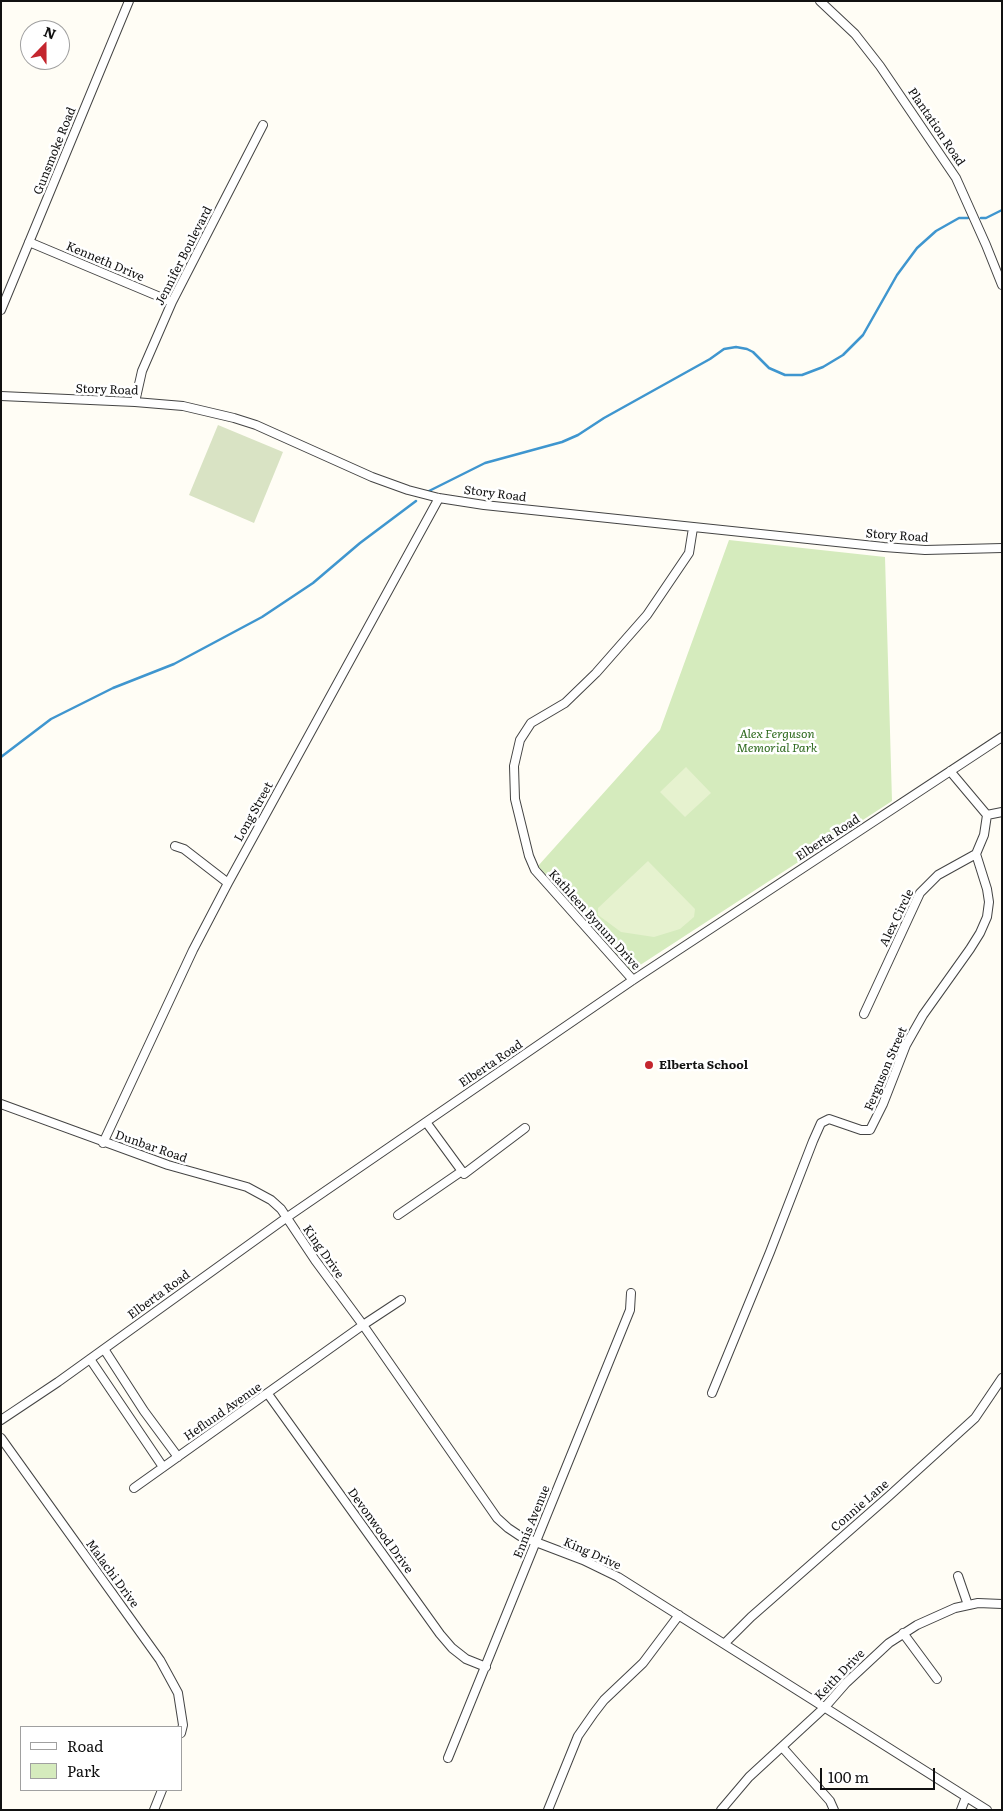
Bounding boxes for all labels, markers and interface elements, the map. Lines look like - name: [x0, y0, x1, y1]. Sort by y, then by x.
- north arrow: [20, 20, 70, 70]
- text: N: [41, 21, 59, 43]
- street label: Plantation Road: [905, 85, 967, 169]
- street label: Gunsmoke Road: [31, 105, 79, 197]
- street label: Jennifer Boulevard: [153, 204, 215, 308]
- street label: Kenneth Drive: [64, 239, 146, 285]
- street label: Story Road: [75, 382, 139, 398]
- street label: Story Road: [463, 483, 527, 505]
- street label: Story Road: [865, 527, 929, 545]
- park label: Alex Ferguson Memorial Park: [737, 727, 817, 755]
- street label: Long Street: [232, 780, 276, 844]
- street label: Elberta Road: [793, 812, 863, 864]
- street label: Kathleen Bynum Drive: [545, 867, 643, 973]
- street label: Alex Circle: [877, 887, 917, 949]
- street label: Ferguson Street: [862, 1025, 910, 1113]
- street label: Elberta Road: [457, 1038, 525, 1090]
- place label: Elberta School: [659, 1058, 748, 1072]
- marker: Elberta School: [643, 1059, 655, 1071]
- street label: Dunbar Road: [113, 1128, 189, 1166]
- street label: King Drive: [299, 1223, 347, 1281]
- street label: Elberta Road: [125, 1268, 193, 1322]
- street label: Heflund Avenue: [181, 1380, 265, 1444]
- street label: Connie Lane: [828, 1477, 892, 1535]
- street label: Ennis Avenue: [511, 1483, 553, 1561]
- street label: Devonwood Drive: [344, 1486, 416, 1576]
- street label: King Drive: [561, 1535, 623, 1573]
- street label: Malachi Drive: [83, 1537, 141, 1611]
- street label: Keith Drive: [812, 1646, 868, 1704]
- legend: [20, 1726, 182, 1791]
- text: Road: [67, 1734, 103, 1757]
- scale bar: [823, 1758, 938, 1790]
- text: Park: [67, 1759, 100, 1782]
- text: 100 m: [828, 1765, 869, 1788]

